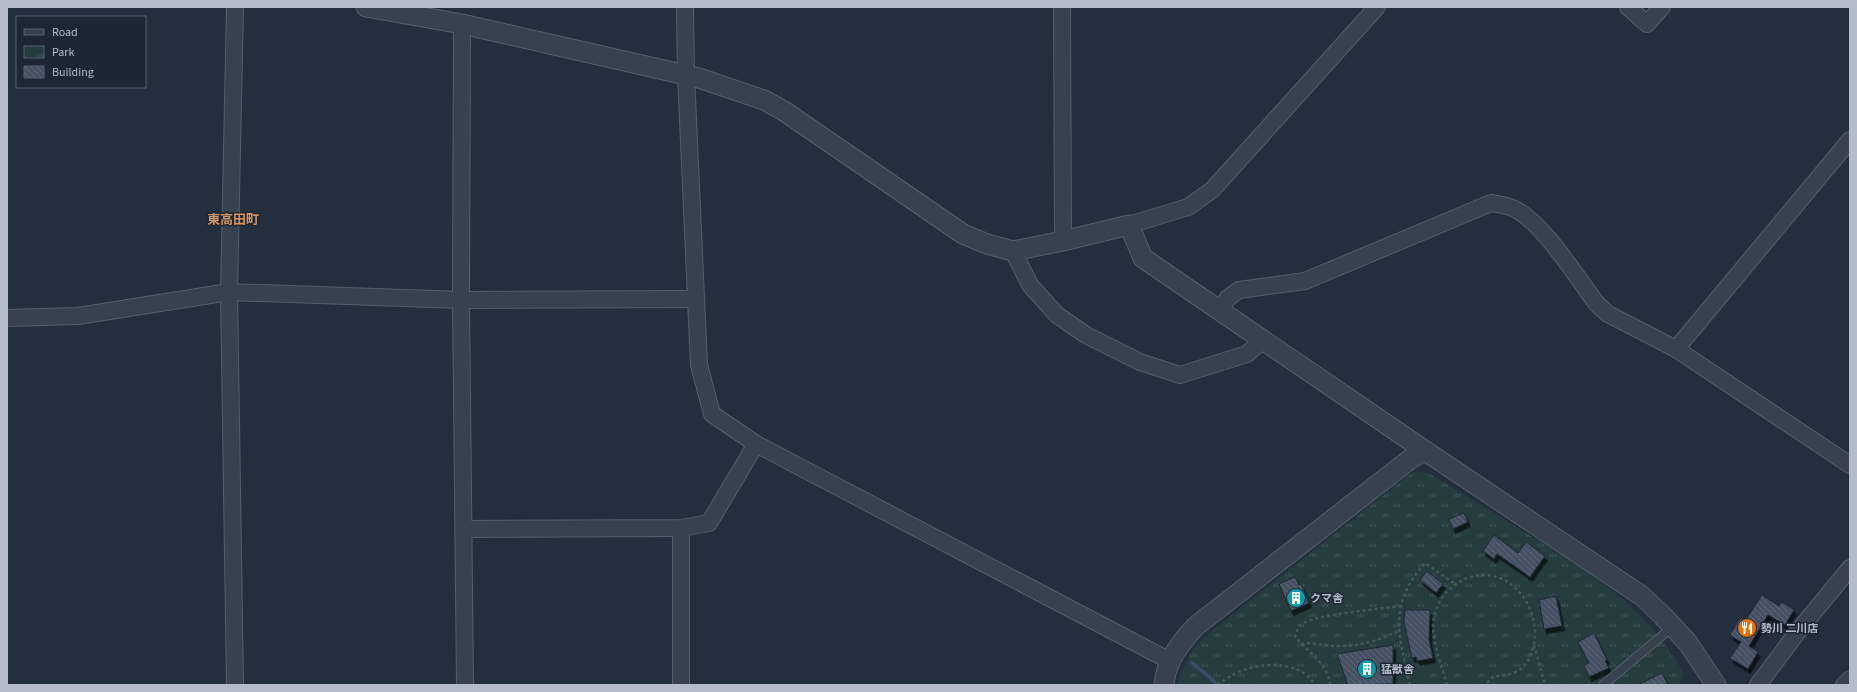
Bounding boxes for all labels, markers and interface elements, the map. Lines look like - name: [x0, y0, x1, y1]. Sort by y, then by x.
- legend: [16, 16, 146, 88]
- text: Road: [52, 24, 78, 41]
- text: Park: [52, 44, 74, 61]
- text: Building: [52, 64, 94, 81]
- district label: 東高田町: [207, 211, 259, 229]
- building icon: クマ舎: [1285, 587, 1307, 609]
- place label: クマ舎: [1310, 591, 1344, 606]
- restaurant icon: 勢川 二川店: [1736, 617, 1758, 639]
- place label: 勢川 二川店: [1761, 621, 1818, 636]
- building icon: 猛獣舎: [1356, 658, 1378, 680]
- place label: 猛獣舎: [1381, 662, 1415, 677]

